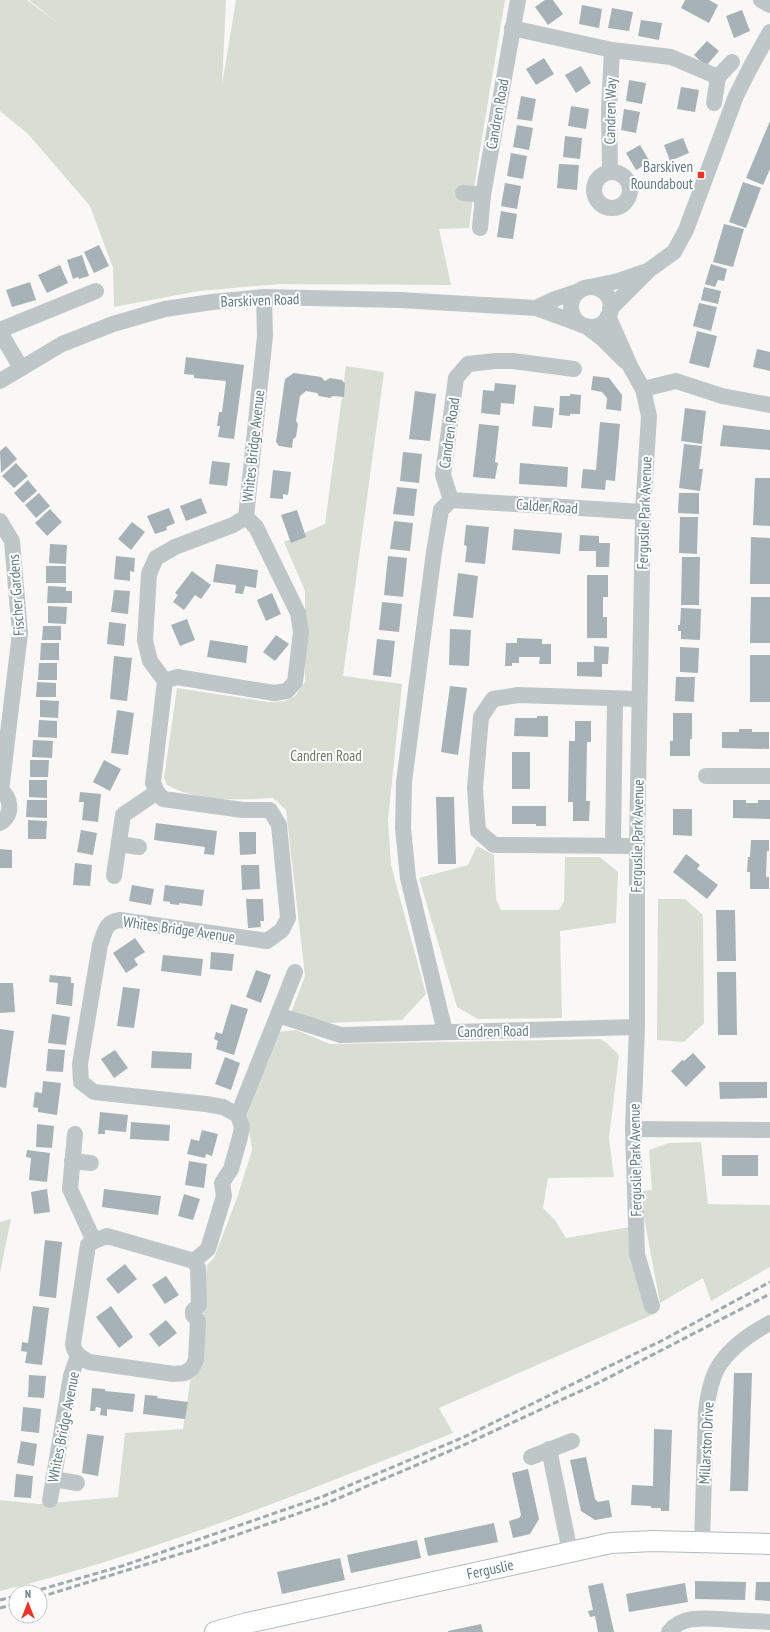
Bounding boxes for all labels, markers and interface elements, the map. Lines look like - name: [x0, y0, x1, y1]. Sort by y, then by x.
- street label: Candren Road: [481, 77, 513, 151]
- street label: Candren Way: [600, 77, 620, 145]
- place label: Barskiven Roundabout: [631, 157, 693, 193]
- marker: Barskiven Roundabout: [696, 170, 706, 180]
- street label: Barskiven Road: [220, 289, 300, 311]
- street label: Whites Bridge Avenue: [238, 389, 268, 503]
- street label: Candren Road: [435, 396, 463, 470]
- street label: Ferguslie Park Avenue: [633, 456, 655, 570]
- street label: Calder Road: [516, 494, 578, 518]
- street label: Fischer Gardens: [4, 554, 28, 636]
- park label: Candren Road: [290, 746, 362, 765]
- street label: Ferguslie Park Avenue: [627, 779, 647, 893]
- street label: Whites Bridge Avenue: [122, 912, 236, 946]
- street label: Candren Road: [457, 1021, 529, 1041]
- street label: Ferguslie Park Avenue: [625, 1103, 645, 1217]
- street label: Whites Bridge Avenue: [43, 1370, 83, 1484]
- street label: Millarston Drive: [694, 1401, 718, 1485]
- street label: Ferguslie: [465, 1555, 515, 1583]
- north arrow: [8, 1584, 48, 1624]
- text: N: [25, 1587, 31, 1601]

